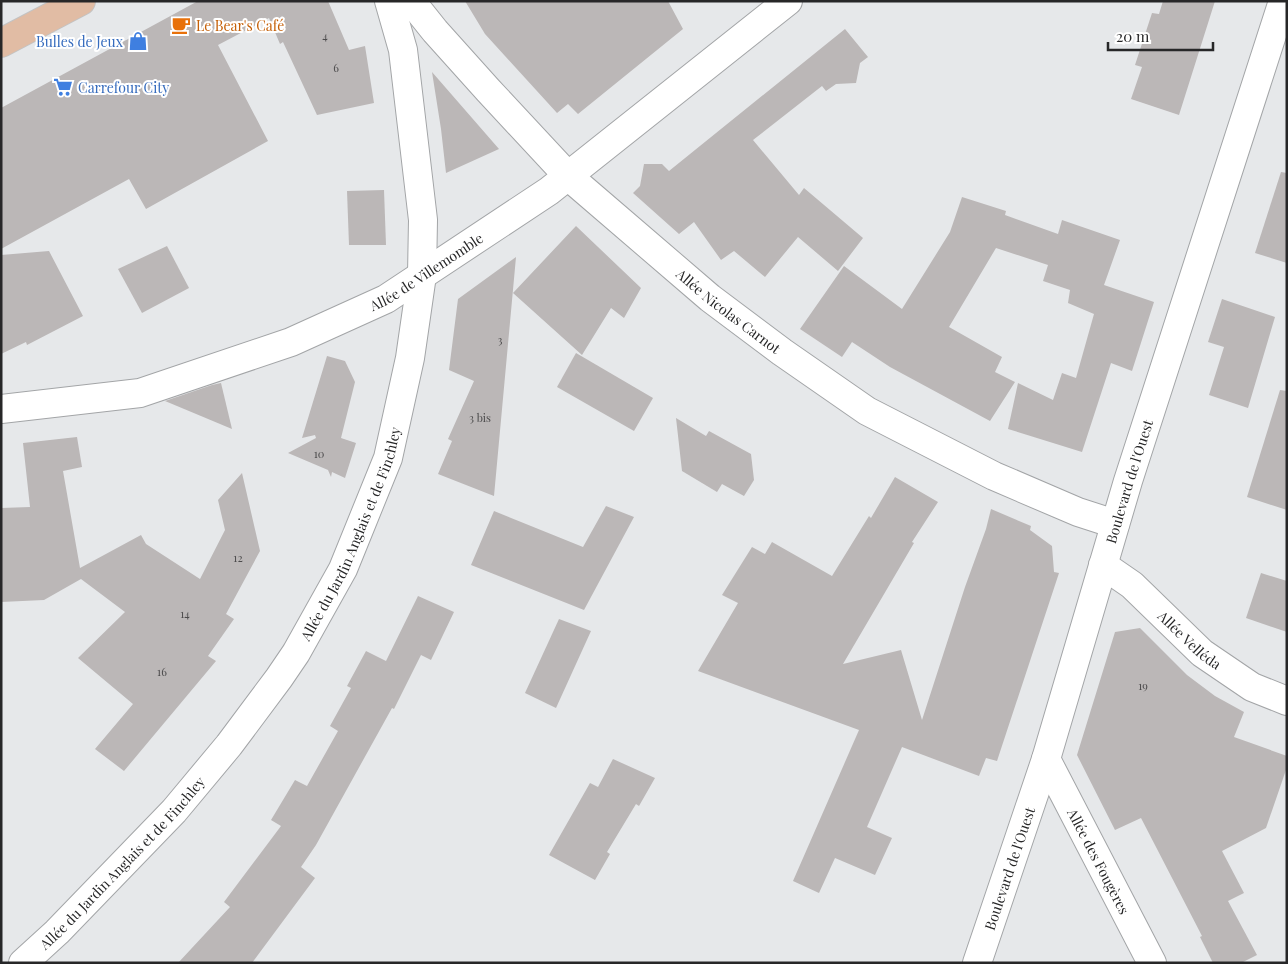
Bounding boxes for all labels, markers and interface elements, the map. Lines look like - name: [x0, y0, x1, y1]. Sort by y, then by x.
- cafe icon: Le Bear's Café: [170, 14, 192, 36]
- place label: Le Bear's Café: [196, 16, 284, 35]
- scale bar: [1108, 20, 1213, 52]
- text: 20 m: [1116, 26, 1150, 46]
- house number: 4: [322, 28, 328, 43]
- shop icon: Bulles de Jeux: [127, 30, 149, 52]
- place label: Bulles de Jeux: [36, 32, 124, 51]
- house number: 6: [333, 60, 339, 75]
- supermarket icon: Carrefour City: [52, 76, 74, 98]
- place label: Carrefour City: [78, 78, 169, 97]
- street label: Allée de Villemomble: [365, 228, 486, 315]
- street label: Allée Nicolas Carnot: [672, 263, 785, 358]
- house number: 3: [498, 332, 503, 347]
- house number: 3 bis: [469, 410, 491, 425]
- street label: Boulevard de l'Ouest: [1101, 416, 1157, 546]
- street label: Allée du Jardin Anglais et de Finchley: [295, 425, 404, 645]
- house number: 10: [314, 446, 325, 461]
- house number: 12: [233, 550, 243, 565]
- house number: 14: [180, 606, 190, 621]
- street label: Allée Velléda: [1154, 606, 1225, 673]
- house number: 16: [157, 664, 167, 679]
- house number: 19: [1138, 678, 1148, 693]
- street label: Allée du Jardin Anglais et de Finchley: [34, 772, 209, 954]
- street label: Boulevard de l'Ouest: [979, 803, 1039, 932]
- street label: Allée des Fougères: [1063, 804, 1134, 917]

